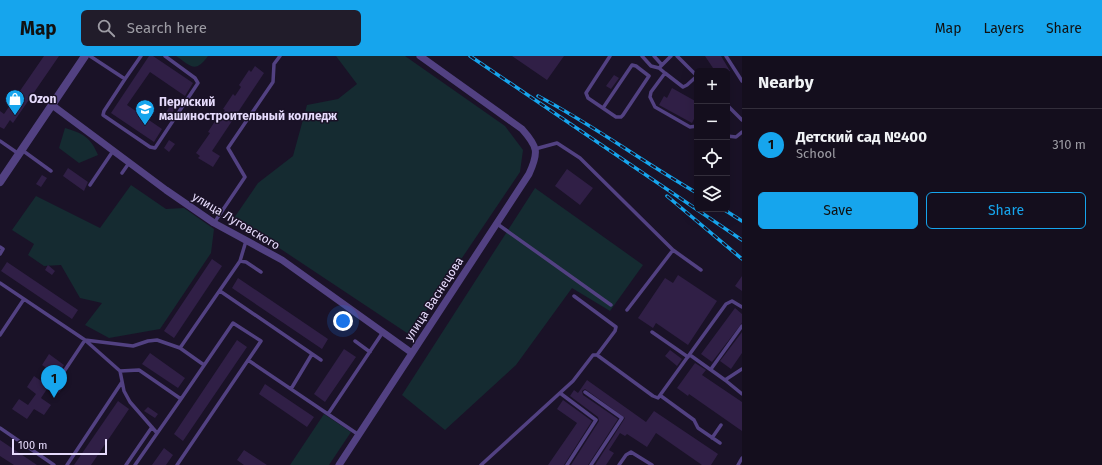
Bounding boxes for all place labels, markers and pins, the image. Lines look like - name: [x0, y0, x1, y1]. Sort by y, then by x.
- shop icon: Ozon: [4, 88, 26, 116]
- place label: Ozon: [29, 92, 57, 106]
- place label: Пермский машиностроительный колледж: [159, 95, 338, 123]
- school or university icon: Пермский машиностроительный колледж: [134, 98, 156, 126]
- pin: 1: [41, 365, 67, 398]

